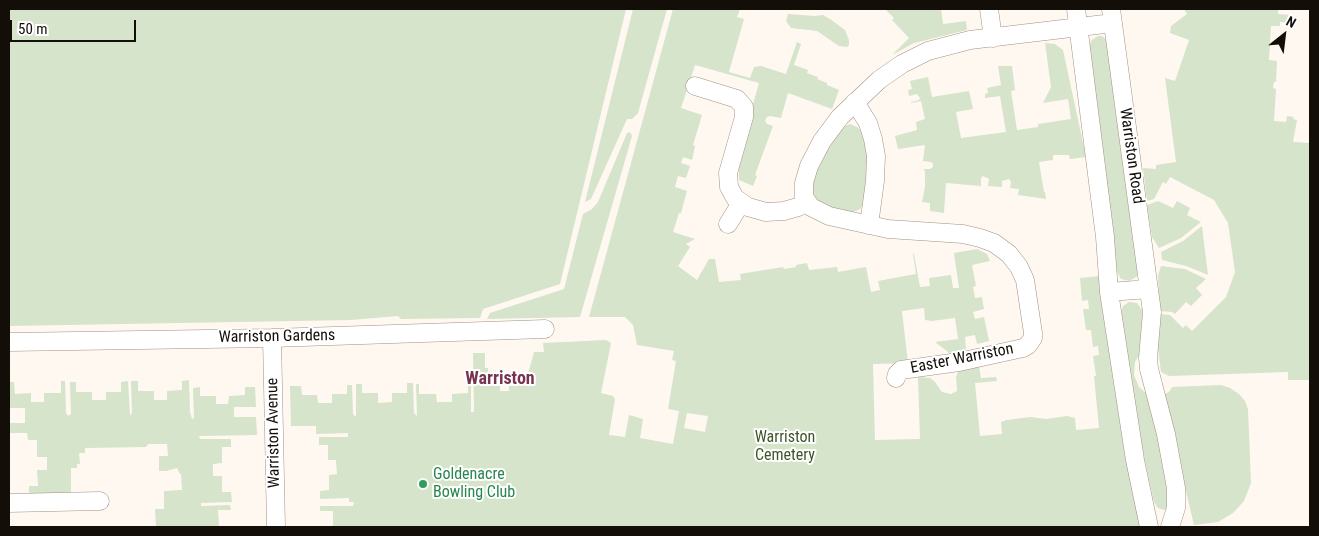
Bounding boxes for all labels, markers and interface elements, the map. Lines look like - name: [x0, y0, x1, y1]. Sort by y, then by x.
- scale bar: [12, 10, 139, 42]
- north arrow: [1259, 10, 1309, 60]
- text: N: [1284, 13, 1299, 31]
- text: 50 m: [18, 20, 48, 38]
- street label: Warriston Road: [1115, 107, 1147, 205]
- street label: Warriston Gardens: [219, 326, 335, 348]
- street label: Easter Warriston: [909, 340, 1015, 378]
- district label: Warriston: [465, 368, 535, 390]
- street label: Warriston Avenue: [263, 378, 285, 488]
- park label: Warriston Cemetery: [755, 428, 815, 466]
- place label: Goldenacre Bowling Club: [433, 465, 515, 503]
- marker: Goldenacre Bowling Club: [417, 478, 429, 490]

